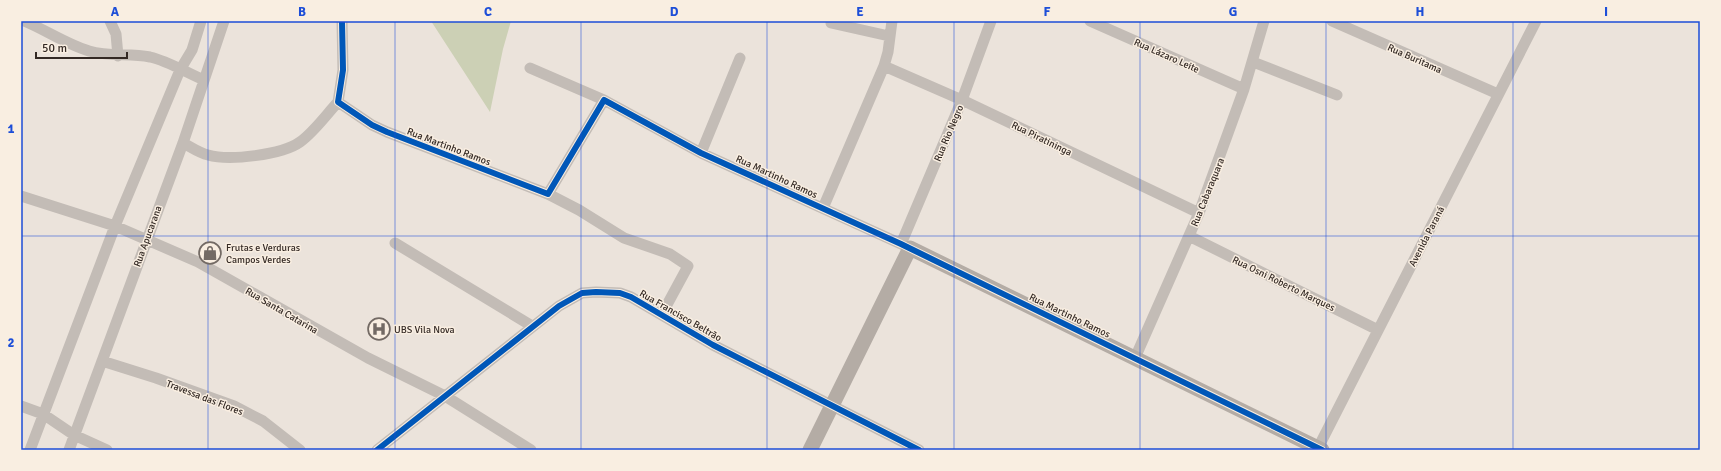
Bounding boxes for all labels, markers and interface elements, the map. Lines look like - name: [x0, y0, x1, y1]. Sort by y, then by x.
- text: A: [111, 4, 120, 20]
- text: B: [298, 4, 306, 20]
- text: C: [484, 4, 492, 20]
- text: D: [670, 4, 679, 20]
- text: E: [856, 4, 864, 20]
- text: F: [1044, 4, 1051, 20]
- text: G: [1229, 4, 1237, 20]
- text: H: [1416, 4, 1424, 20]
- text: I: [1604, 4, 1608, 20]
- scale bar: [36, 34, 127, 60]
- street label: Rua Lázaro Leite: [1132, 36, 1201, 76]
- text: 50 m: [42, 41, 67, 56]
- street label: Rua Buritama: [1386, 42, 1444, 76]
- street label: Rua Rio Negro: [932, 103, 966, 164]
- street label: Rua Piratininga: [1009, 119, 1074, 159]
- text: 1: [7, 121, 15, 137]
- street label: Rua Martinho Ramos: [405, 125, 493, 169]
- street label: Rua Martinho Ramos: [734, 153, 820, 201]
- street label: Rua Cabaraquara: [1189, 156, 1227, 228]
- street label: Rua Apucarana: [131, 204, 165, 269]
- street label: Avenida Paraná: [1407, 204, 1447, 269]
- shop icon: Frutas e Verduras Campos Verdes: [197, 240, 223, 266]
- place label: Frutas e Verduras Campos Verdes: [226, 242, 301, 266]
- street label: Rua Osni Roberto Marques: [1230, 254, 1337, 314]
- street label: Rua Santa Catarina: [243, 285, 320, 337]
- street label: Rua Francisco Beltrão: [637, 287, 724, 344]
- street label: Rua Martinho Ramos: [1027, 291, 1113, 341]
- hospital icon: UBS Vila Nova: [366, 316, 392, 342]
- place label: UBS Vila Nova: [394, 324, 455, 336]
- text: 2: [7, 335, 15, 351]
- street label: Travessa das Flores: [164, 378, 245, 418]

